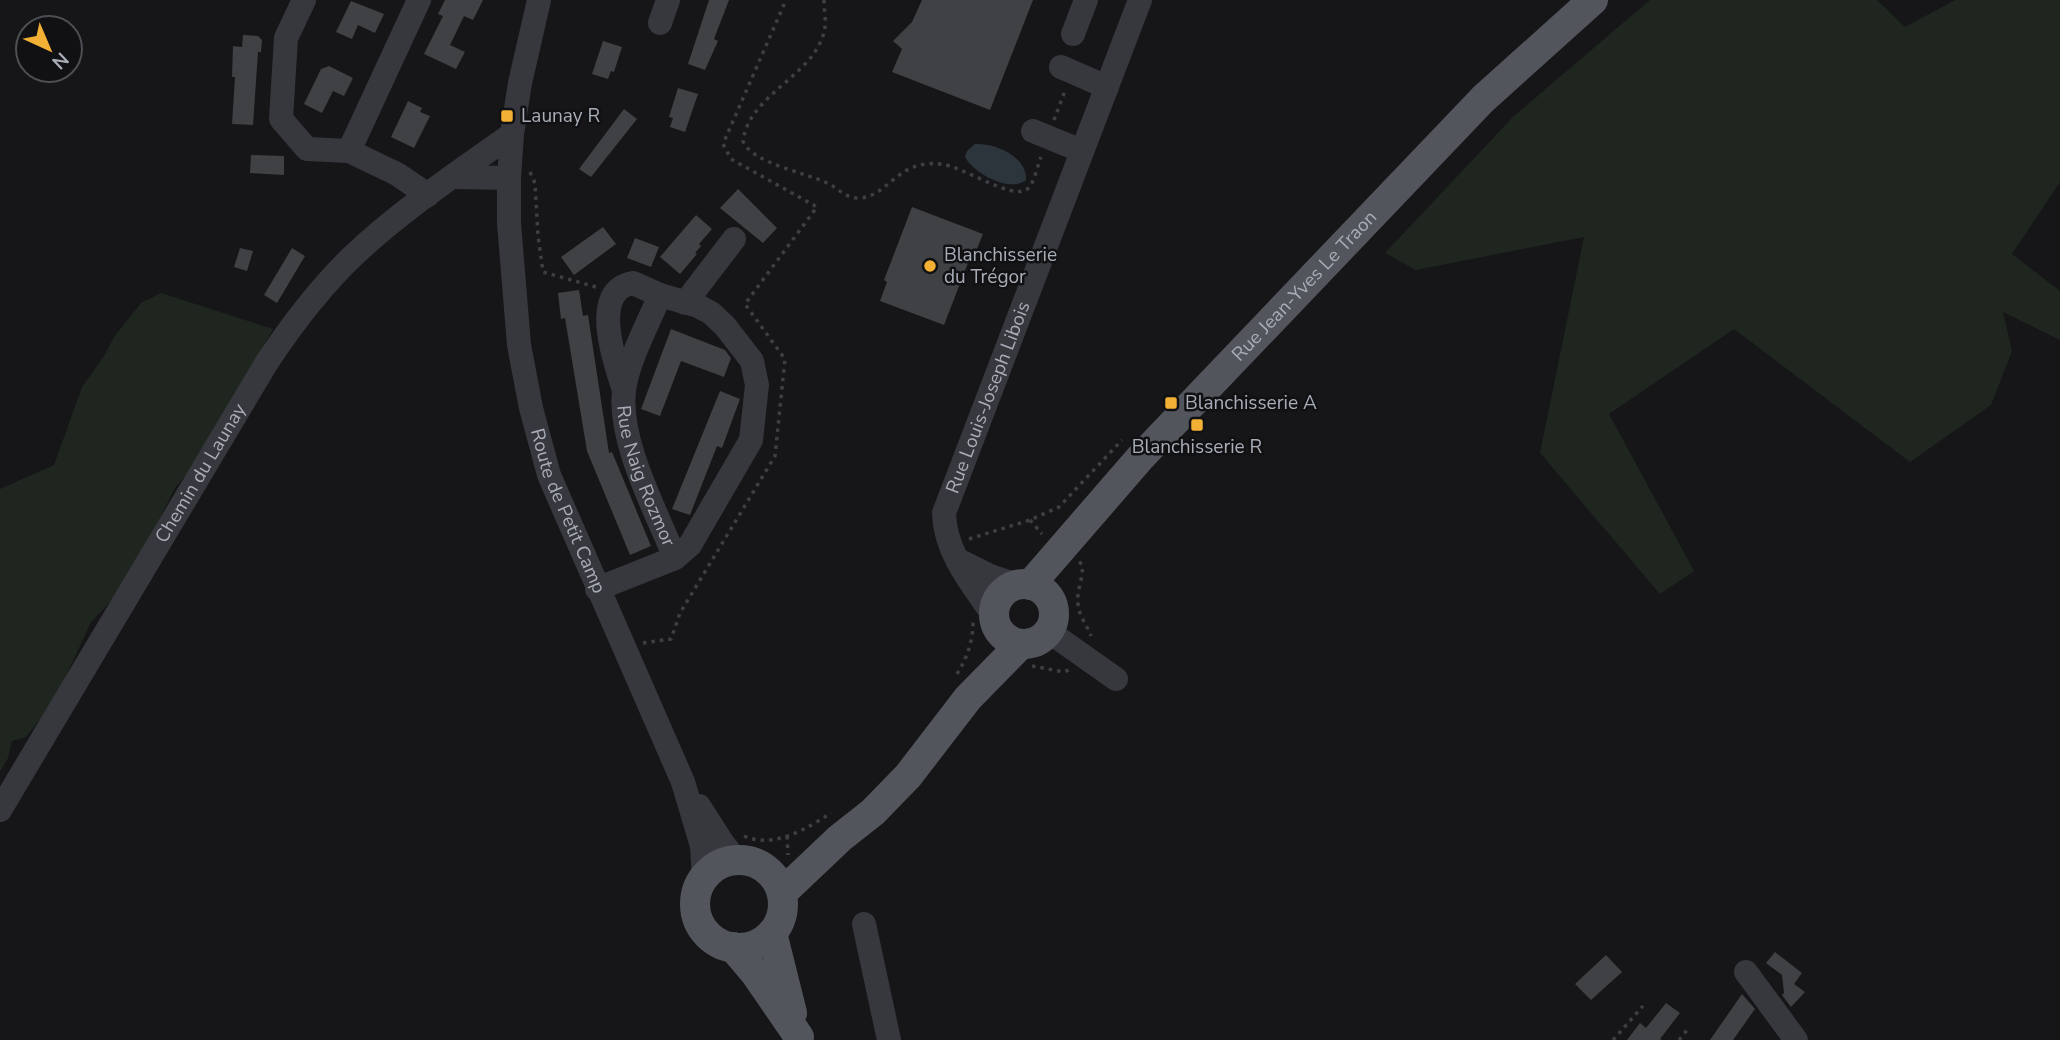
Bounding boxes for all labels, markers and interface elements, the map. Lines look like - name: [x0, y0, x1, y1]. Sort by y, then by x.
- north arrow: [14, 14, 84, 84]
- text: N: [46, 46, 74, 75]
- place label: Launay R: [521, 103, 600, 129]
- marker: Launay R: [499, 108, 515, 124]
- street label: Rue Jean-Yves Le Traon: [1226, 205, 1383, 367]
- place label: Blanchisserie du Trégor: [944, 242, 1057, 290]
- marker: Blanchisserie du Trégor: [922, 258, 938, 274]
- street label: Rue Louis-Joseph Libois: [940, 298, 1037, 497]
- place label: Blanchisserie A: [1185, 390, 1317, 416]
- marker: Blanchisserie A: [1163, 395, 1179, 411]
- street label: Chemin du Launay: [149, 398, 253, 548]
- street label: Rue Naig Rozmor: [610, 404, 682, 551]
- marker: Blanchisserie R: [1189, 417, 1205, 433]
- street label: Route de Petit Camp: [524, 426, 612, 598]
- place label: Blanchisserie R: [1132, 434, 1263, 460]

